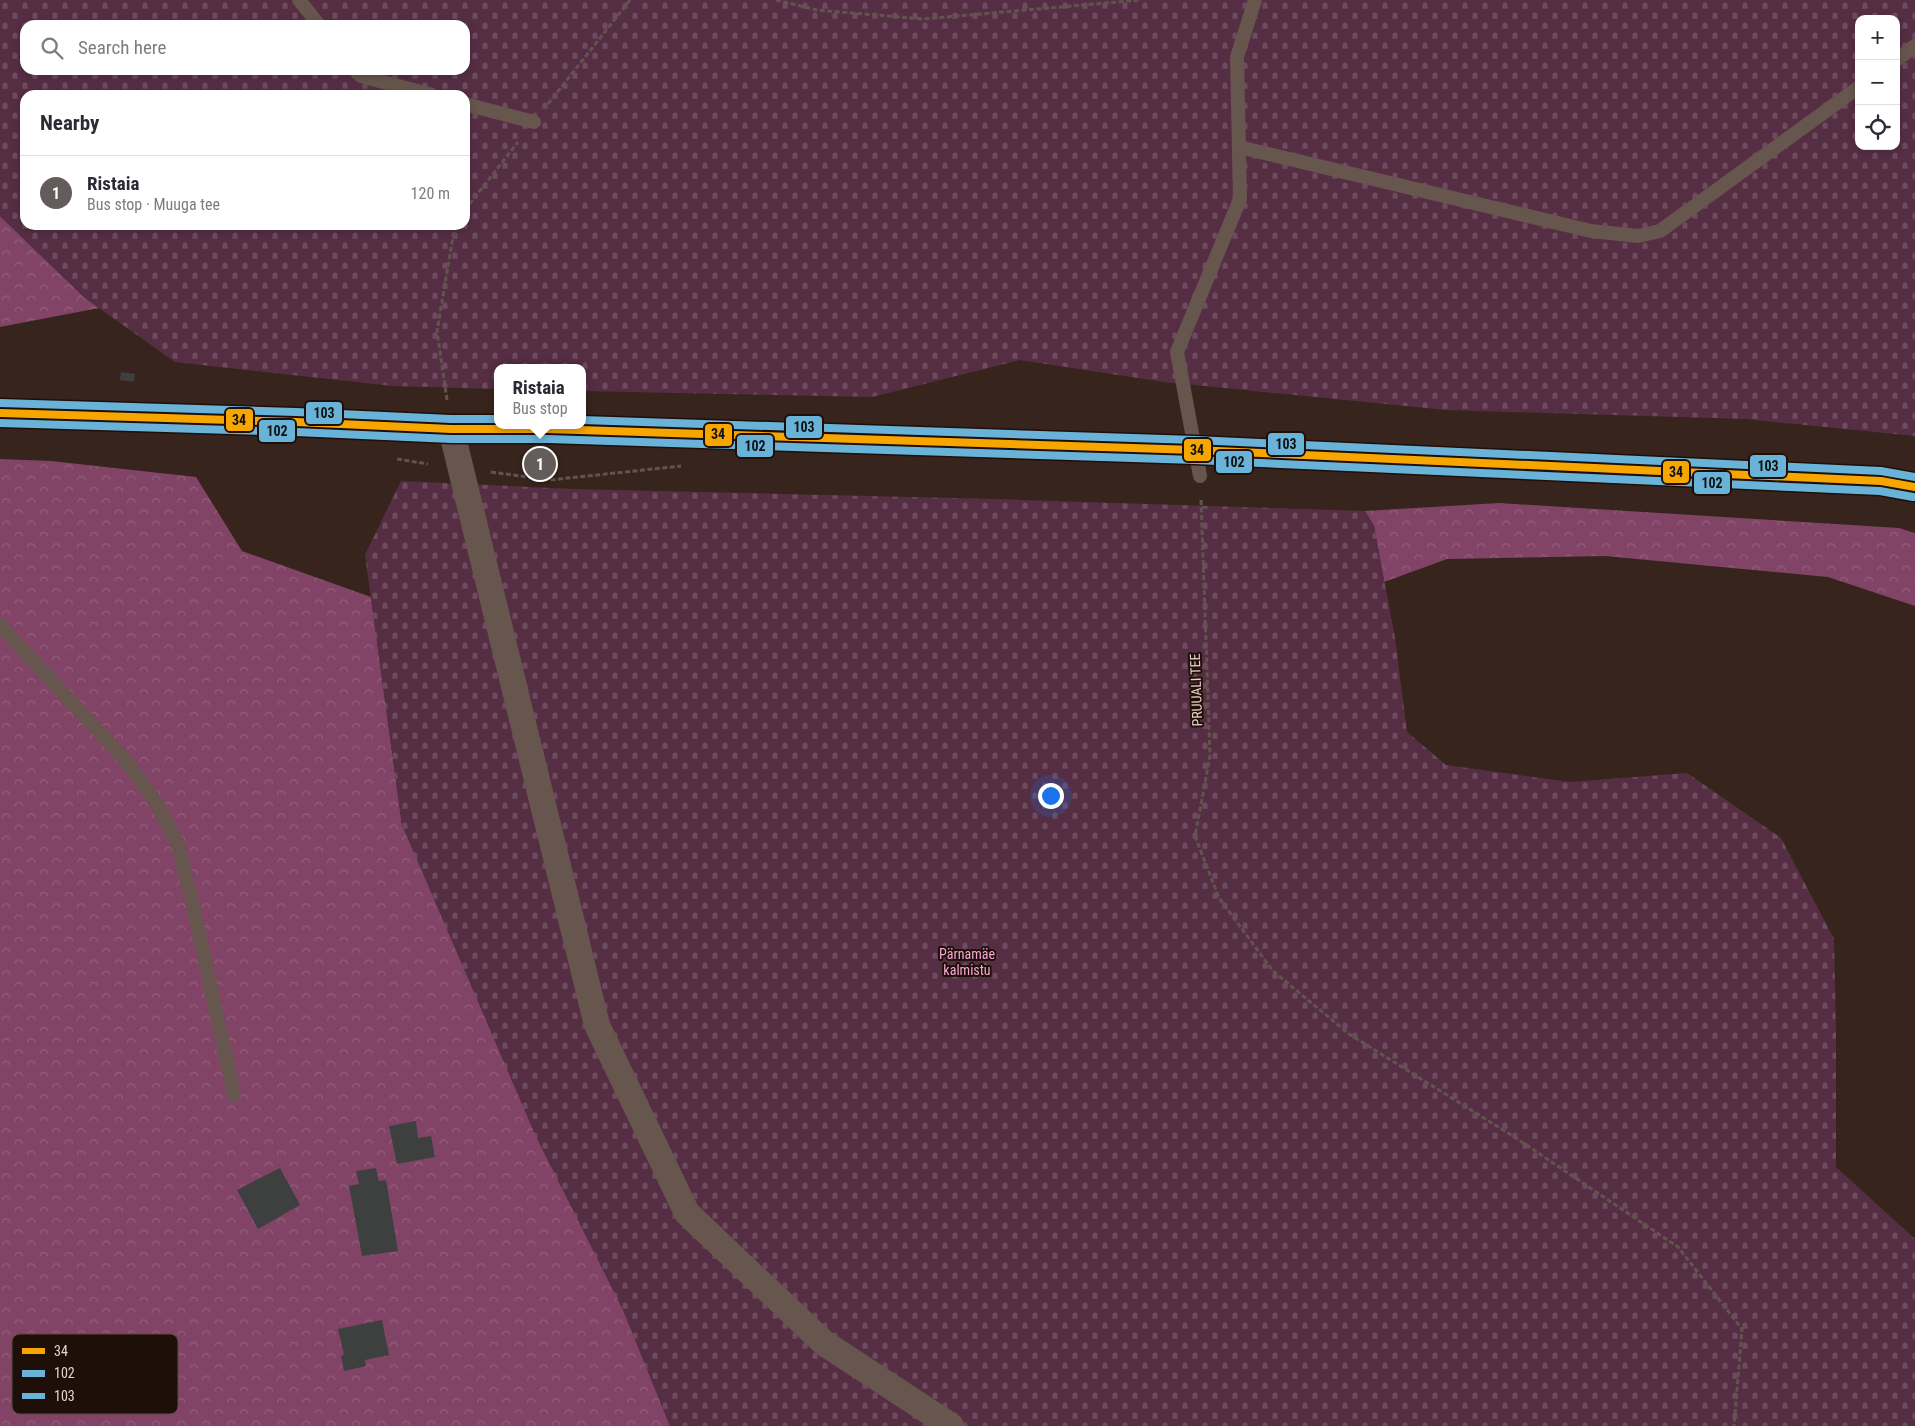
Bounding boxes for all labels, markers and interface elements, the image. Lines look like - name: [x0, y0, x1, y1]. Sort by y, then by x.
- map controls: [1855, 15, 1900, 150]
- button: +: [1855, 15, 1900, 60]
- search box: [20, 20, 470, 75]
- icon: search: [38, 34, 66, 62]
- text: Search here: [78, 36, 166, 59]
- button: −: [1855, 60, 1900, 105]
- button: locate: [1855, 105, 1900, 150]
- text: Nearby: [40, 111, 99, 135]
- text: Ristaia: [87, 172, 139, 195]
- text: 1: [52, 184, 60, 203]
- text: 120 m: [411, 184, 450, 203]
- text: Bus stop · Muuga tee: [87, 195, 220, 214]
- popup: [494, 364, 586, 429]
- text: Ristaia: [512, 376, 565, 399]
- text: Bus stop: [512, 399, 568, 418]
- line badge: 103: [305, 401, 343, 425]
- text: 103: [313, 405, 335, 421]
- line badge: 34: [225, 408, 254, 432]
- text: 34: [232, 412, 246, 428]
- line badge: 103: [785, 415, 823, 439]
- line badge: 102: [258, 419, 296, 443]
- text: 103: [793, 419, 815, 435]
- text: 102: [266, 423, 288, 439]
- line badge: 34: [704, 423, 733, 447]
- text: 34: [711, 426, 725, 442]
- line badge: 103: [1267, 432, 1305, 456]
- line badge: 102: [736, 434, 774, 458]
- text: 103: [1275, 436, 1297, 452]
- text: 102: [744, 438, 766, 454]
- line badge: 34: [1183, 438, 1212, 462]
- text: 34: [1190, 442, 1204, 458]
- pin: 1: [524, 445, 556, 483]
- line badge: 102: [1215, 450, 1253, 474]
- text: 102: [1223, 454, 1245, 470]
- line badge: 103: [1749, 454, 1787, 478]
- text: 103: [1757, 458, 1779, 474]
- line badge: 34: [1662, 460, 1690, 484]
- text: 34: [1669, 464, 1683, 480]
- line badge: 102: [1693, 471, 1731, 495]
- text: 102: [1701, 475, 1723, 491]
- street label: PRUUALI TEE: [1187, 653, 1205, 727]
- your location: [1038, 783, 1064, 809]
- park label: Pärnamäe kalmistu: [939, 946, 995, 978]
- legend: [12, 1334, 178, 1414]
- text: 34: [54, 1343, 68, 1359]
- text: 102: [54, 1365, 75, 1381]
- text: 103: [54, 1388, 75, 1404]

